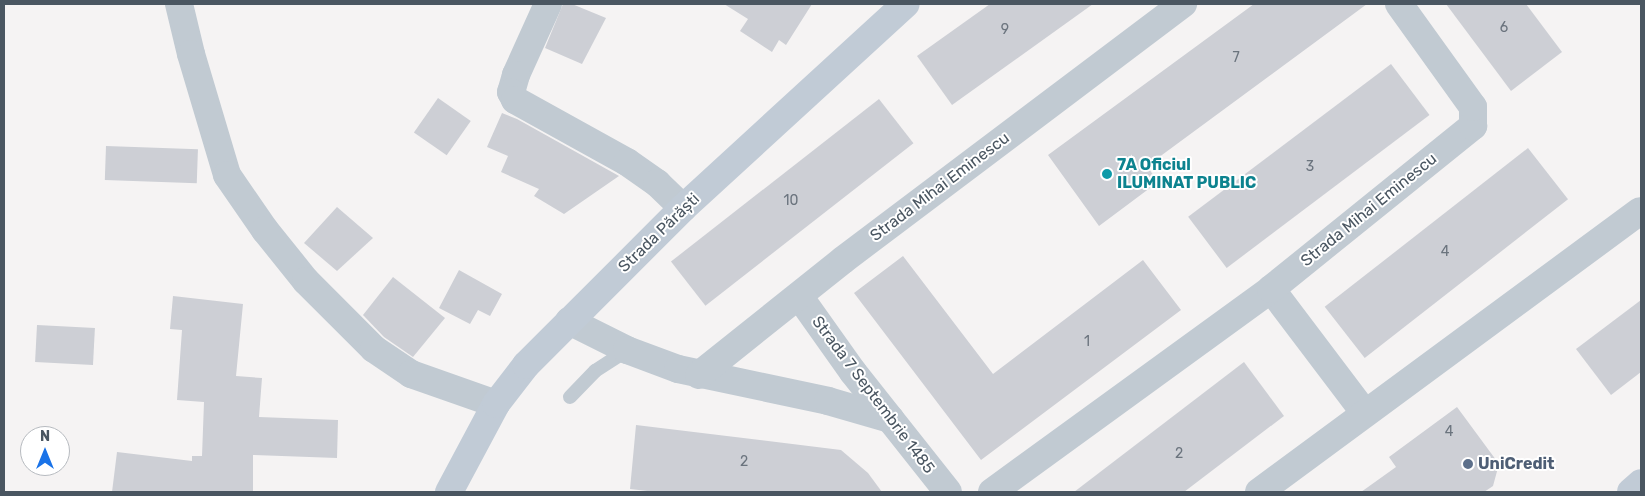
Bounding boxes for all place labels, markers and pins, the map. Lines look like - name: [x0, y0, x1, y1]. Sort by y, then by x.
- place label: 7A Oficiul ILUMINAT PUBLIC: [1117, 155, 1257, 193]
- marker: 7A Oficiul ILUMINAT PUBLIC: [1101, 168, 1113, 180]
- place label: UniCredit: [1478, 454, 1555, 474]
- marker: UniCredit: [1462, 458, 1474, 470]

